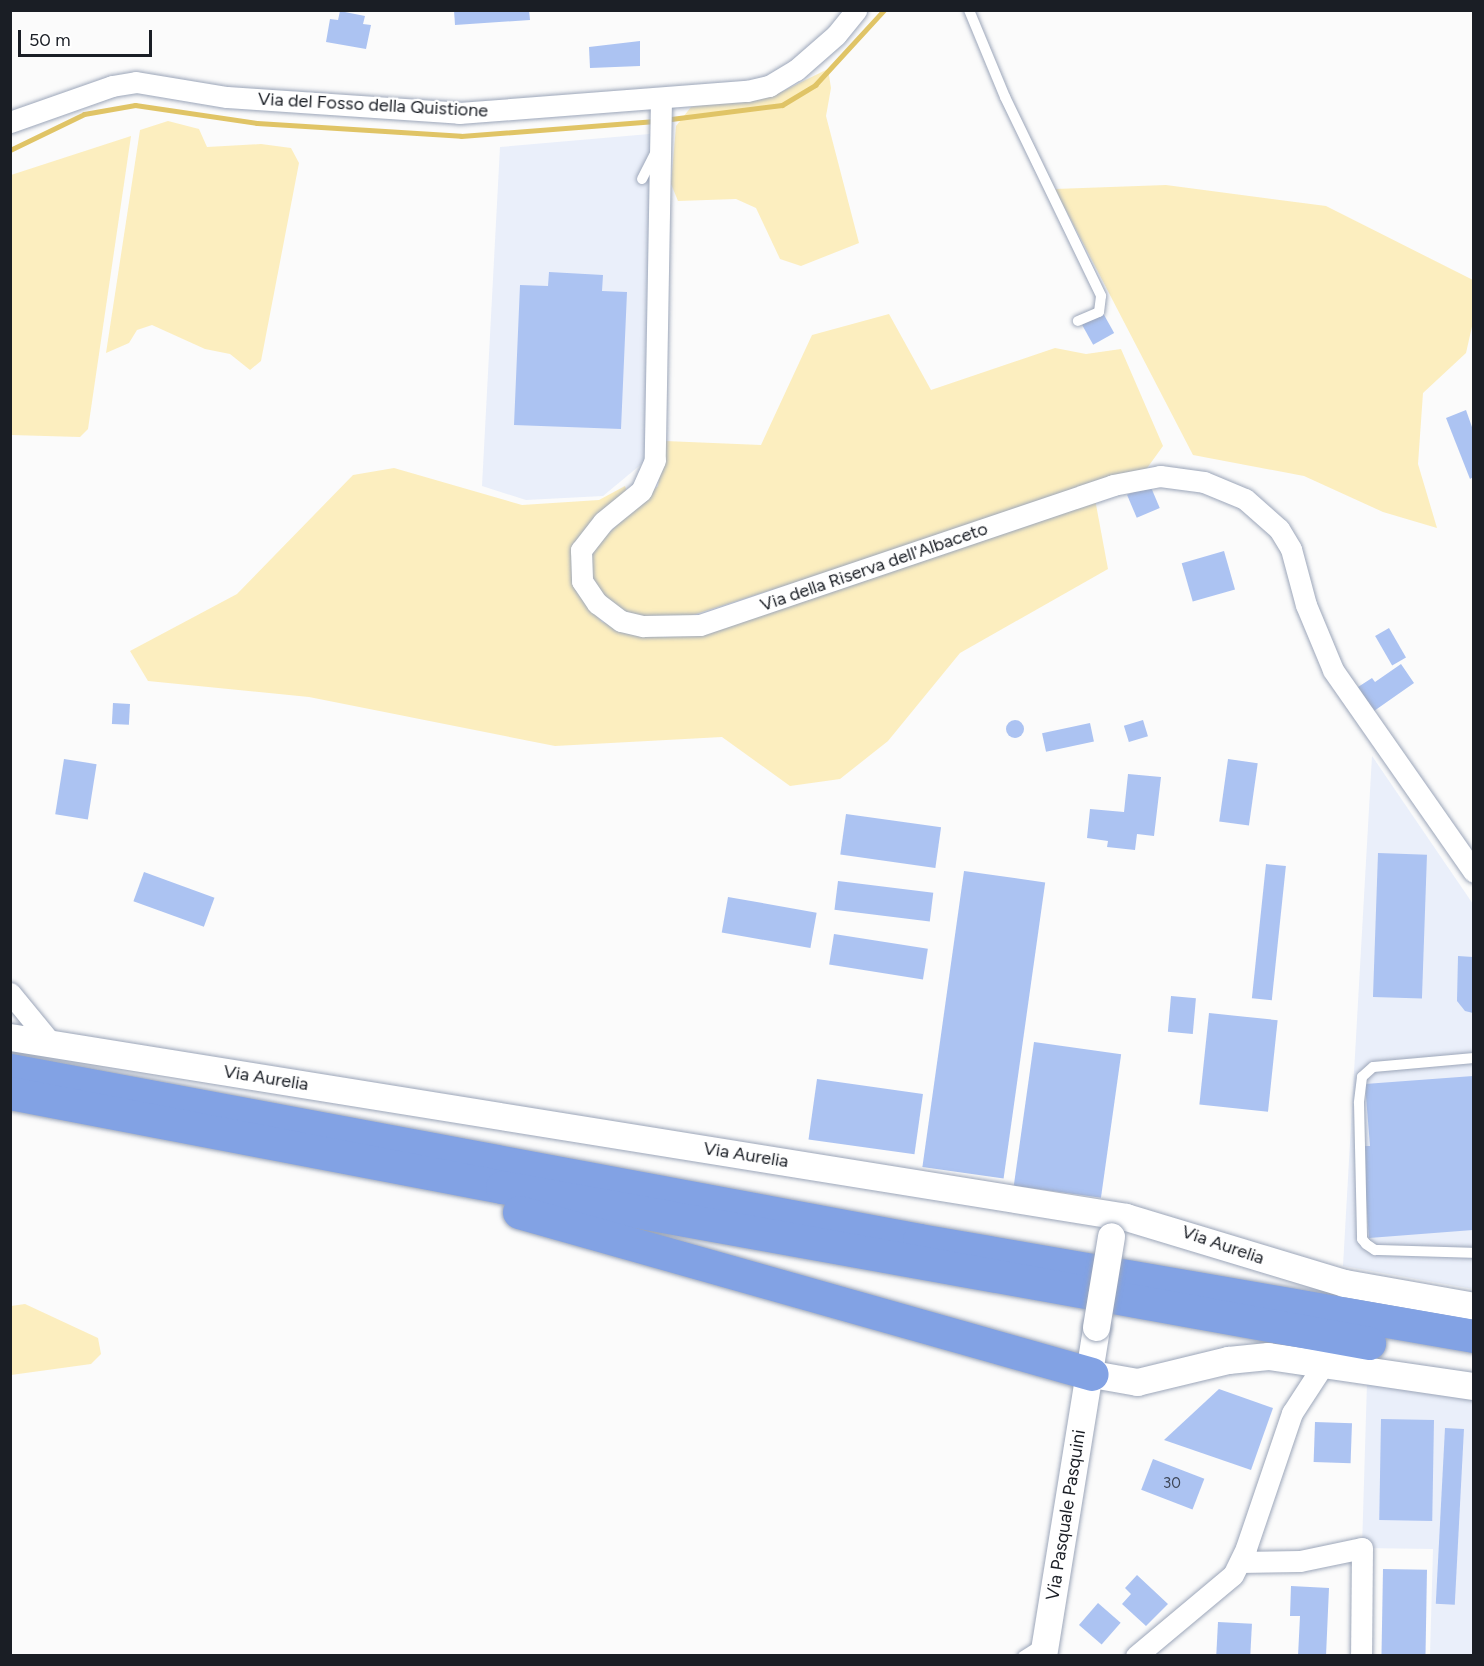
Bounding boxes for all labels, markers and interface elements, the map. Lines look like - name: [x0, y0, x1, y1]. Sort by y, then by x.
- scale bar: [21, 18, 154, 56]
- text: 50 m: [29, 29, 71, 51]
- street label: Via del Fosso della Quistione: [257, 88, 489, 122]
- street label: Via della Riserva dell'Albaceto: [757, 518, 991, 616]
- street label: Via Aurelia: [222, 1061, 310, 1095]
- street label: Via Aurelia: [702, 1138, 790, 1172]
- street label: Via Aurelia: [1179, 1221, 1267, 1269]
- street label: Via Pasquale Pasquini: [1042, 1428, 1090, 1602]
- house number: 30: [1163, 1475, 1181, 1493]

